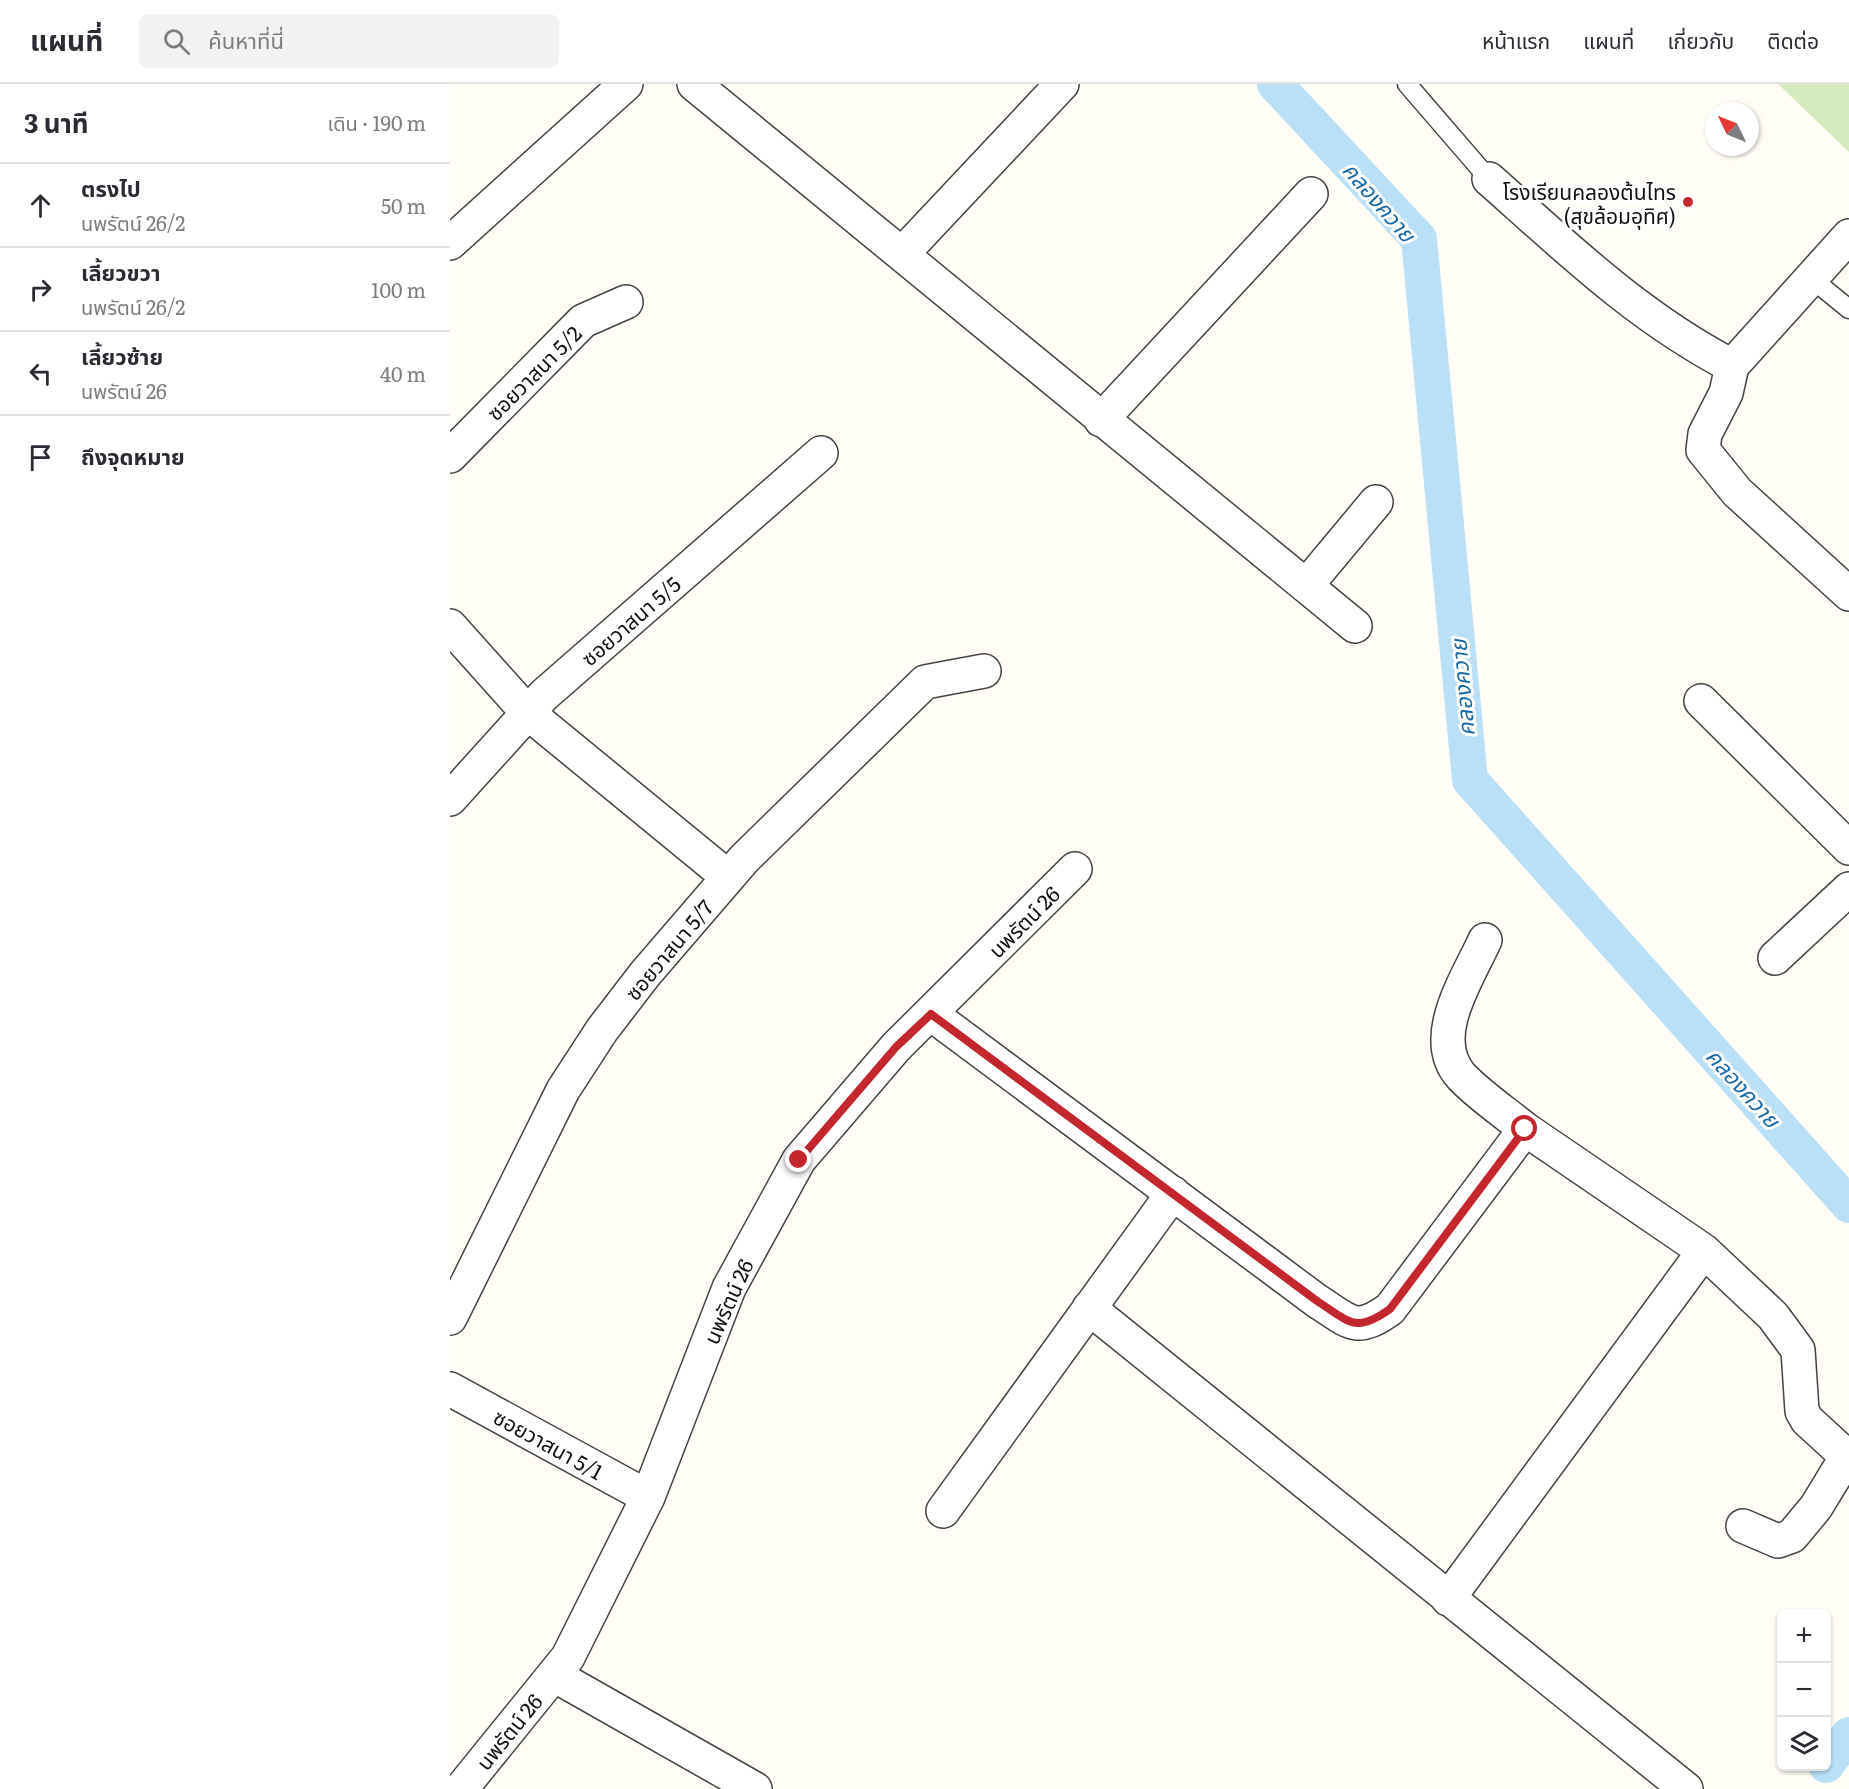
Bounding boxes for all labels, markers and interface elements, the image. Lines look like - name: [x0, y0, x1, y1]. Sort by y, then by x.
- search box: [139, 14, 559, 68]
- text: แผนที่: [30, 18, 103, 60]
- text: ค้นหาที่นี่: [208, 23, 284, 56]
- text: หน้าแรก: [1482, 24, 1550, 55]
- text: แผนที่: [1583, 24, 1634, 55]
- text: เกี่ยวกับ: [1667, 24, 1734, 55]
- text: ติดต่อ: [1767, 24, 1819, 55]
- icon: search: [160, 25, 193, 58]
- text: 3 นาที: [24, 102, 89, 141]
- north arrow: [1705, 102, 1759, 156]
- text: เดิน · 190 m: [328, 107, 426, 137]
- water label: คลองควาย: [1336, 154, 1425, 250]
- text: ตรงไป: [81, 171, 141, 204]
- place label: โรงเรียนคลองต้นไทร (สุขล้อมอุทิศ): [1503, 175, 1676, 230]
- icon: ahead: [24, 189, 57, 222]
- text: 50 m: [381, 190, 426, 220]
- marker: โรงเรียนคลองต้นไทร (สุขล้อมอุทิศ): [1681, 195, 1695, 209]
- text: นพรัตน์ 26/2: [81, 207, 185, 237]
- text: เลี้ยวขวา: [81, 255, 161, 288]
- icon: right: [24, 273, 57, 306]
- text: 100 m: [371, 274, 426, 304]
- text: นพรัตน์ 26/2: [81, 291, 185, 321]
- street label: ซอยวาสนา 5/2: [479, 318, 587, 426]
- text: เลี้ยวซ้าย: [81, 339, 163, 372]
- icon: left: [24, 357, 57, 390]
- text: 40 m: [380, 358, 426, 388]
- text: นพรัตน์ 26: [81, 375, 167, 405]
- text: ถึงจุดหมาย: [81, 439, 185, 472]
- icon: arrive: [24, 441, 57, 474]
- street label: ซอยวาสนา 5/5: [573, 568, 687, 672]
- water label: คลองควาย: [1440, 636, 1482, 738]
- street label: นพรัตน์ 26: [980, 878, 1066, 964]
- street label: ซอยวาสนา 5/7: [617, 892, 720, 1006]
- water label: คลองควาย: [1699, 1040, 1790, 1135]
- route start: [1511, 1115, 1537, 1141]
- route end: [785, 1146, 811, 1172]
- street label: นพรัตน์ 26: [695, 1254, 759, 1348]
- street label: ซอยวาสนา 5/1: [489, 1400, 610, 1486]
- map controls: [1777, 1609, 1831, 1771]
- button: +: [1777, 1609, 1831, 1663]
- button: −: [1777, 1663, 1831, 1717]
- street label: นพรัตน์ 26: [468, 1686, 548, 1776]
- button: layers: [1777, 1717, 1831, 1771]

